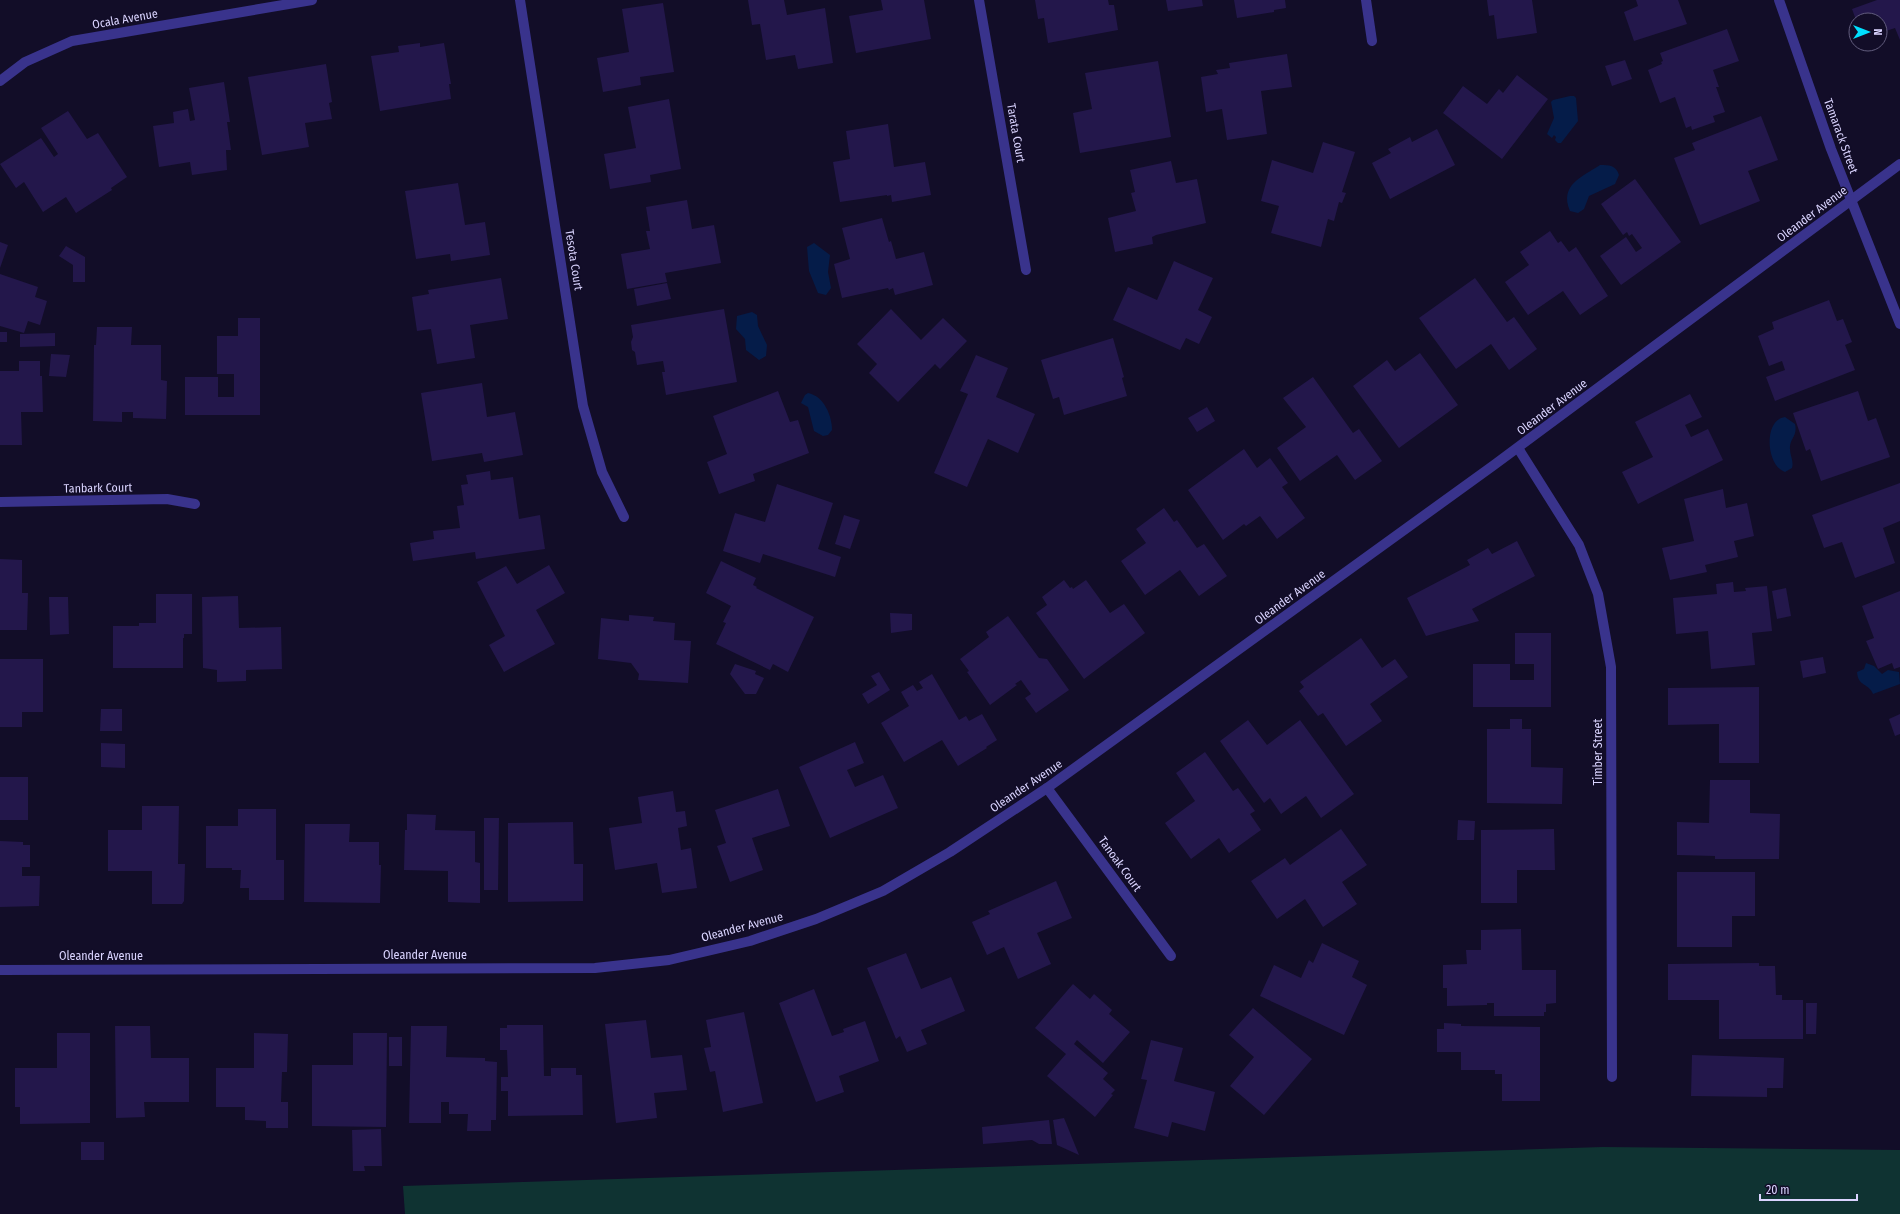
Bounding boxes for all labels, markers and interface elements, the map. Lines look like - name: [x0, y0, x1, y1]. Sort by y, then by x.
- street label: Ocala Avenue: [91, 6, 159, 32]
- north arrow: [1848, 12, 1888, 52]
- text: N: [1871, 29, 1884, 35]
- street label: Tamarack Street: [1821, 97, 1861, 175]
- street label: Tarata Court: [1004, 102, 1028, 164]
- street label: Oleander Avenue: [1774, 183, 1850, 245]
- street label: Tesota Court: [562, 229, 586, 291]
- street label: Oleander Avenue: [1514, 376, 1590, 438]
- street label: Tanbark Court: [64, 480, 132, 496]
- street label: Oleander Avenue: [1252, 567, 1328, 627]
- street label: Timber Street: [1591, 719, 1605, 785]
- street label: Oleander Avenue: [987, 757, 1065, 815]
- street label: Tanoak Court: [1095, 834, 1145, 894]
- street label: Oleander Avenue: [700, 909, 784, 945]
- street label: Oleander Avenue: [383, 948, 467, 962]
- street label: Oleander Avenue: [59, 949, 143, 963]
- scale bar: [1760, 1176, 1857, 1202]
- text: 20 m: [1766, 1183, 1790, 1197]

